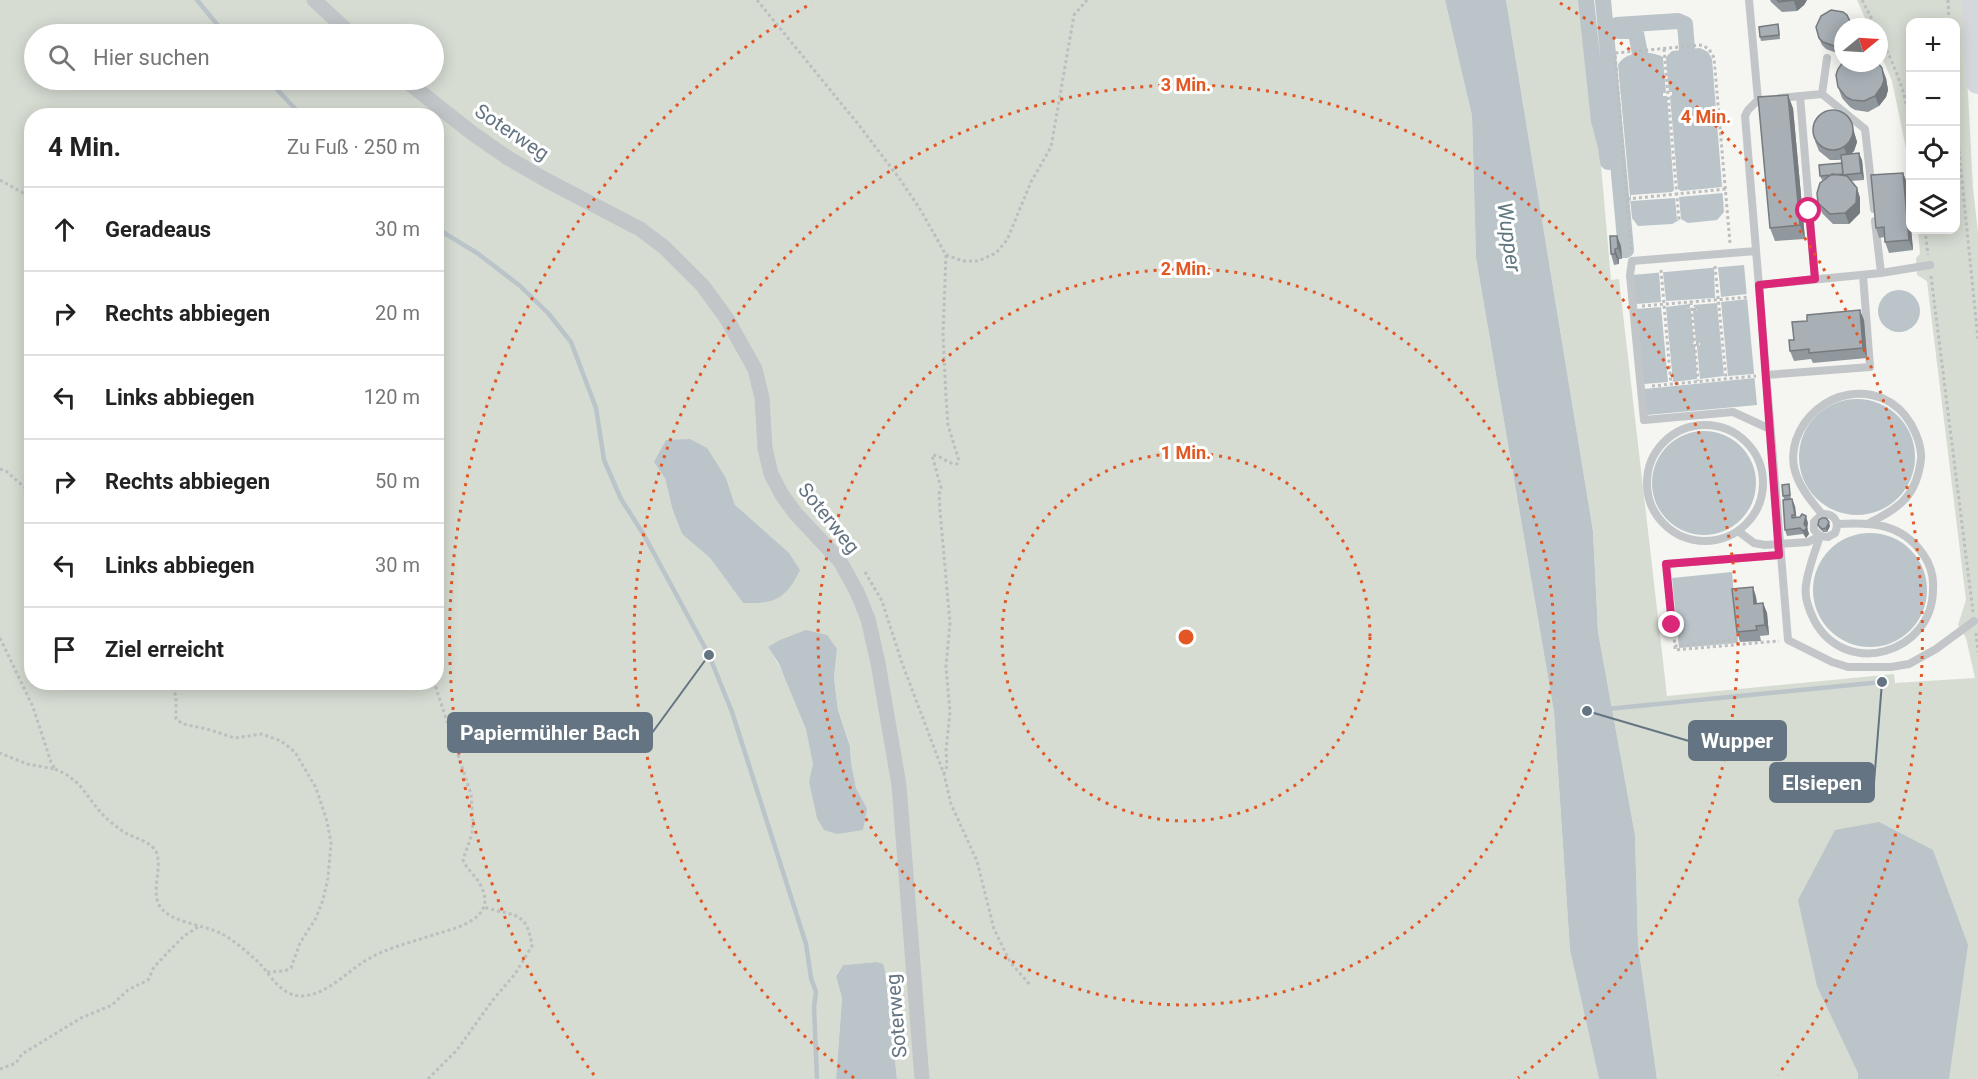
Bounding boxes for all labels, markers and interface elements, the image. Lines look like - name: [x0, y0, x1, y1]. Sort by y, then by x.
- north arrow: [1834, 18, 1888, 72]
- map controls: [1906, 18, 1960, 234]
- button: +: [1906, 18, 1960, 72]
- search box: [24, 24, 444, 90]
- icon: search: [45, 41, 78, 74]
- text: Hier suchen: [93, 45, 210, 70]
- button: −: [1906, 72, 1960, 126]
- text: 3 Min.: [1161, 74, 1211, 95]
- street label: Soterweg: [470, 98, 554, 166]
- text: 4 Min.: [1681, 106, 1731, 127]
- button: locate: [1906, 126, 1960, 180]
- text: 4 Min.: [48, 132, 121, 162]
- text: Zu Fuß · 250 m: [287, 135, 420, 159]
- button: layers: [1906, 180, 1960, 234]
- route start: [1795, 197, 1821, 223]
- water label: Wupper: [1492, 201, 1526, 274]
- icon: ahead: [48, 213, 81, 246]
- text: Geradeaus: [105, 217, 211, 242]
- text: 30 m: [375, 217, 420, 241]
- text: 2 Min.: [1161, 258, 1211, 279]
- icon: right: [48, 297, 81, 330]
- text: Rechts abbiegen: [105, 301, 270, 326]
- text: 20 m: [375, 301, 420, 325]
- icon: left: [48, 381, 81, 414]
- text: Links abbiegen: [105, 385, 255, 410]
- text: 120 m: [364, 385, 420, 409]
- text: 1 Min.: [1161, 442, 1211, 463]
- icon: right: [48, 465, 81, 498]
- text: Rechts abbiegen: [105, 469, 270, 494]
- text: 50 m: [375, 469, 420, 493]
- street label: Soterweg: [793, 478, 865, 558]
- icon: left: [48, 549, 81, 582]
- text: Links abbiegen: [105, 553, 255, 578]
- text: 30 m: [375, 553, 420, 577]
- route end: [1658, 611, 1684, 637]
- centre of rings: [1176, 627, 1196, 647]
- icon: arrive: [48, 633, 81, 666]
- text: Ziel erreicht: [105, 637, 224, 662]
- callout: Papiermühler Bach: [448, 713, 652, 752]
- text: Papiermühler Bach: [460, 721, 640, 745]
- callout: Wupper: [1689, 721, 1786, 760]
- text: Wupper: [1701, 729, 1774, 753]
- callout: Elsiepen: [1770, 763, 1874, 802]
- text: Elsiepen: [1782, 771, 1862, 795]
- street label: Soterweg: [880, 973, 912, 1059]

